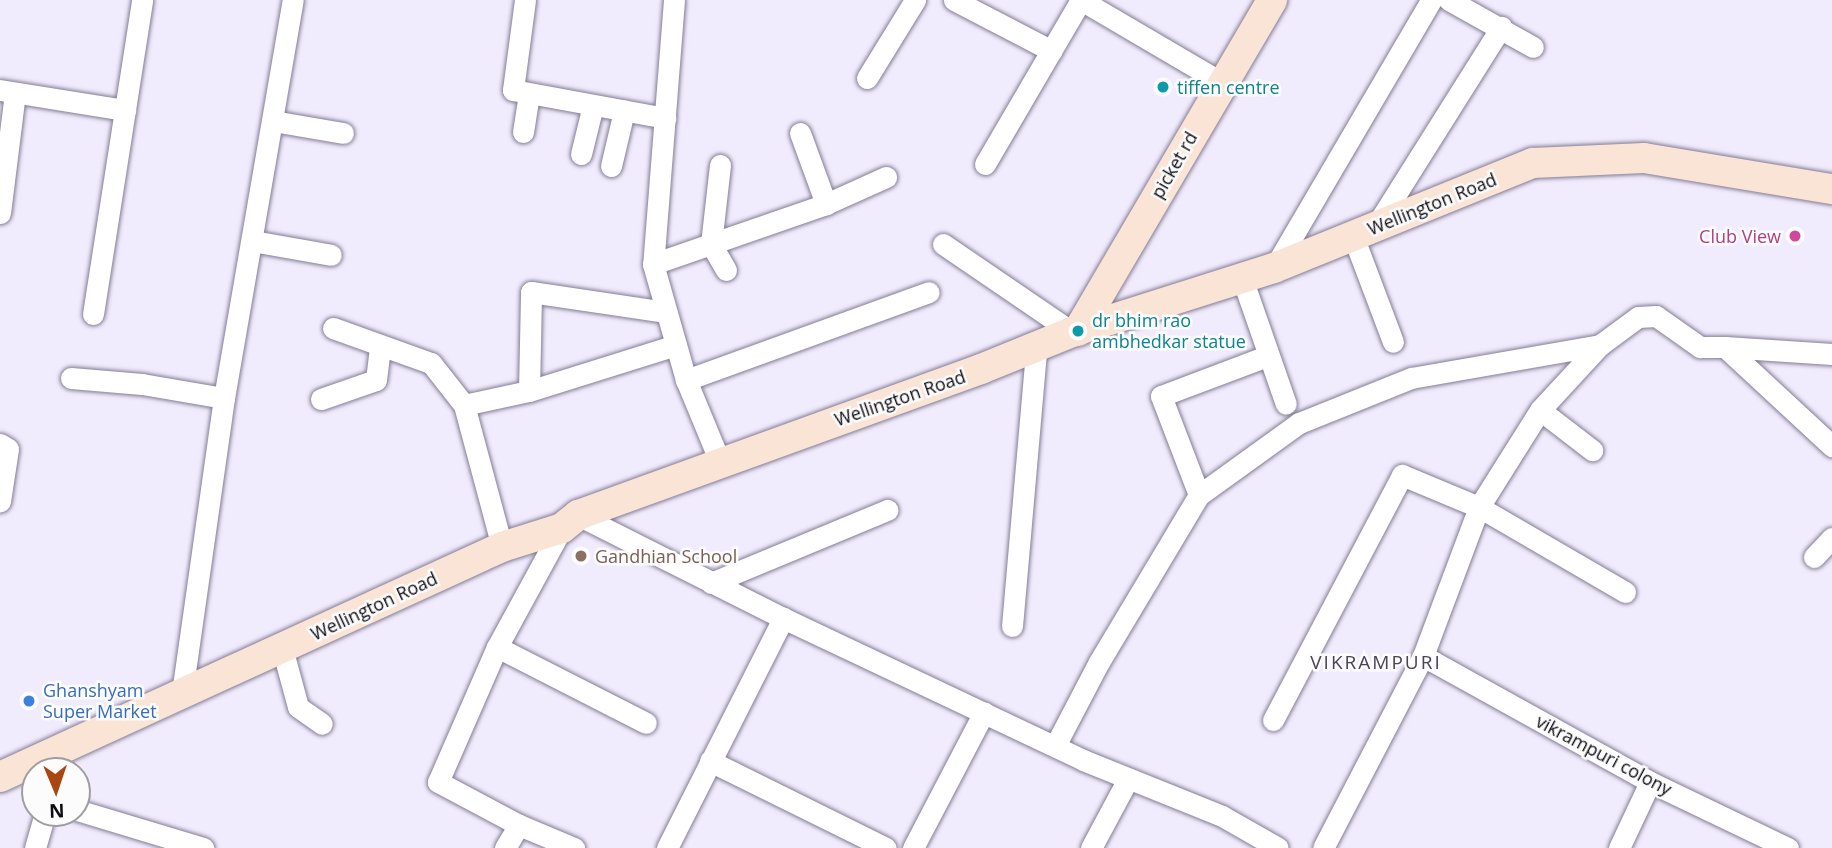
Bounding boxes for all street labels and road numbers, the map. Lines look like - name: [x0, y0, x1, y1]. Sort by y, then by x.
- street label: picket rd: [1146, 128, 1202, 202]
- street label: Wellington Road: [1364, 168, 1500, 240]
- street label: Wellington Road: [832, 365, 968, 431]
- street label: Wellington Road: [307, 567, 441, 645]
- street label: vikrampuri colony: [1532, 710, 1676, 800]

